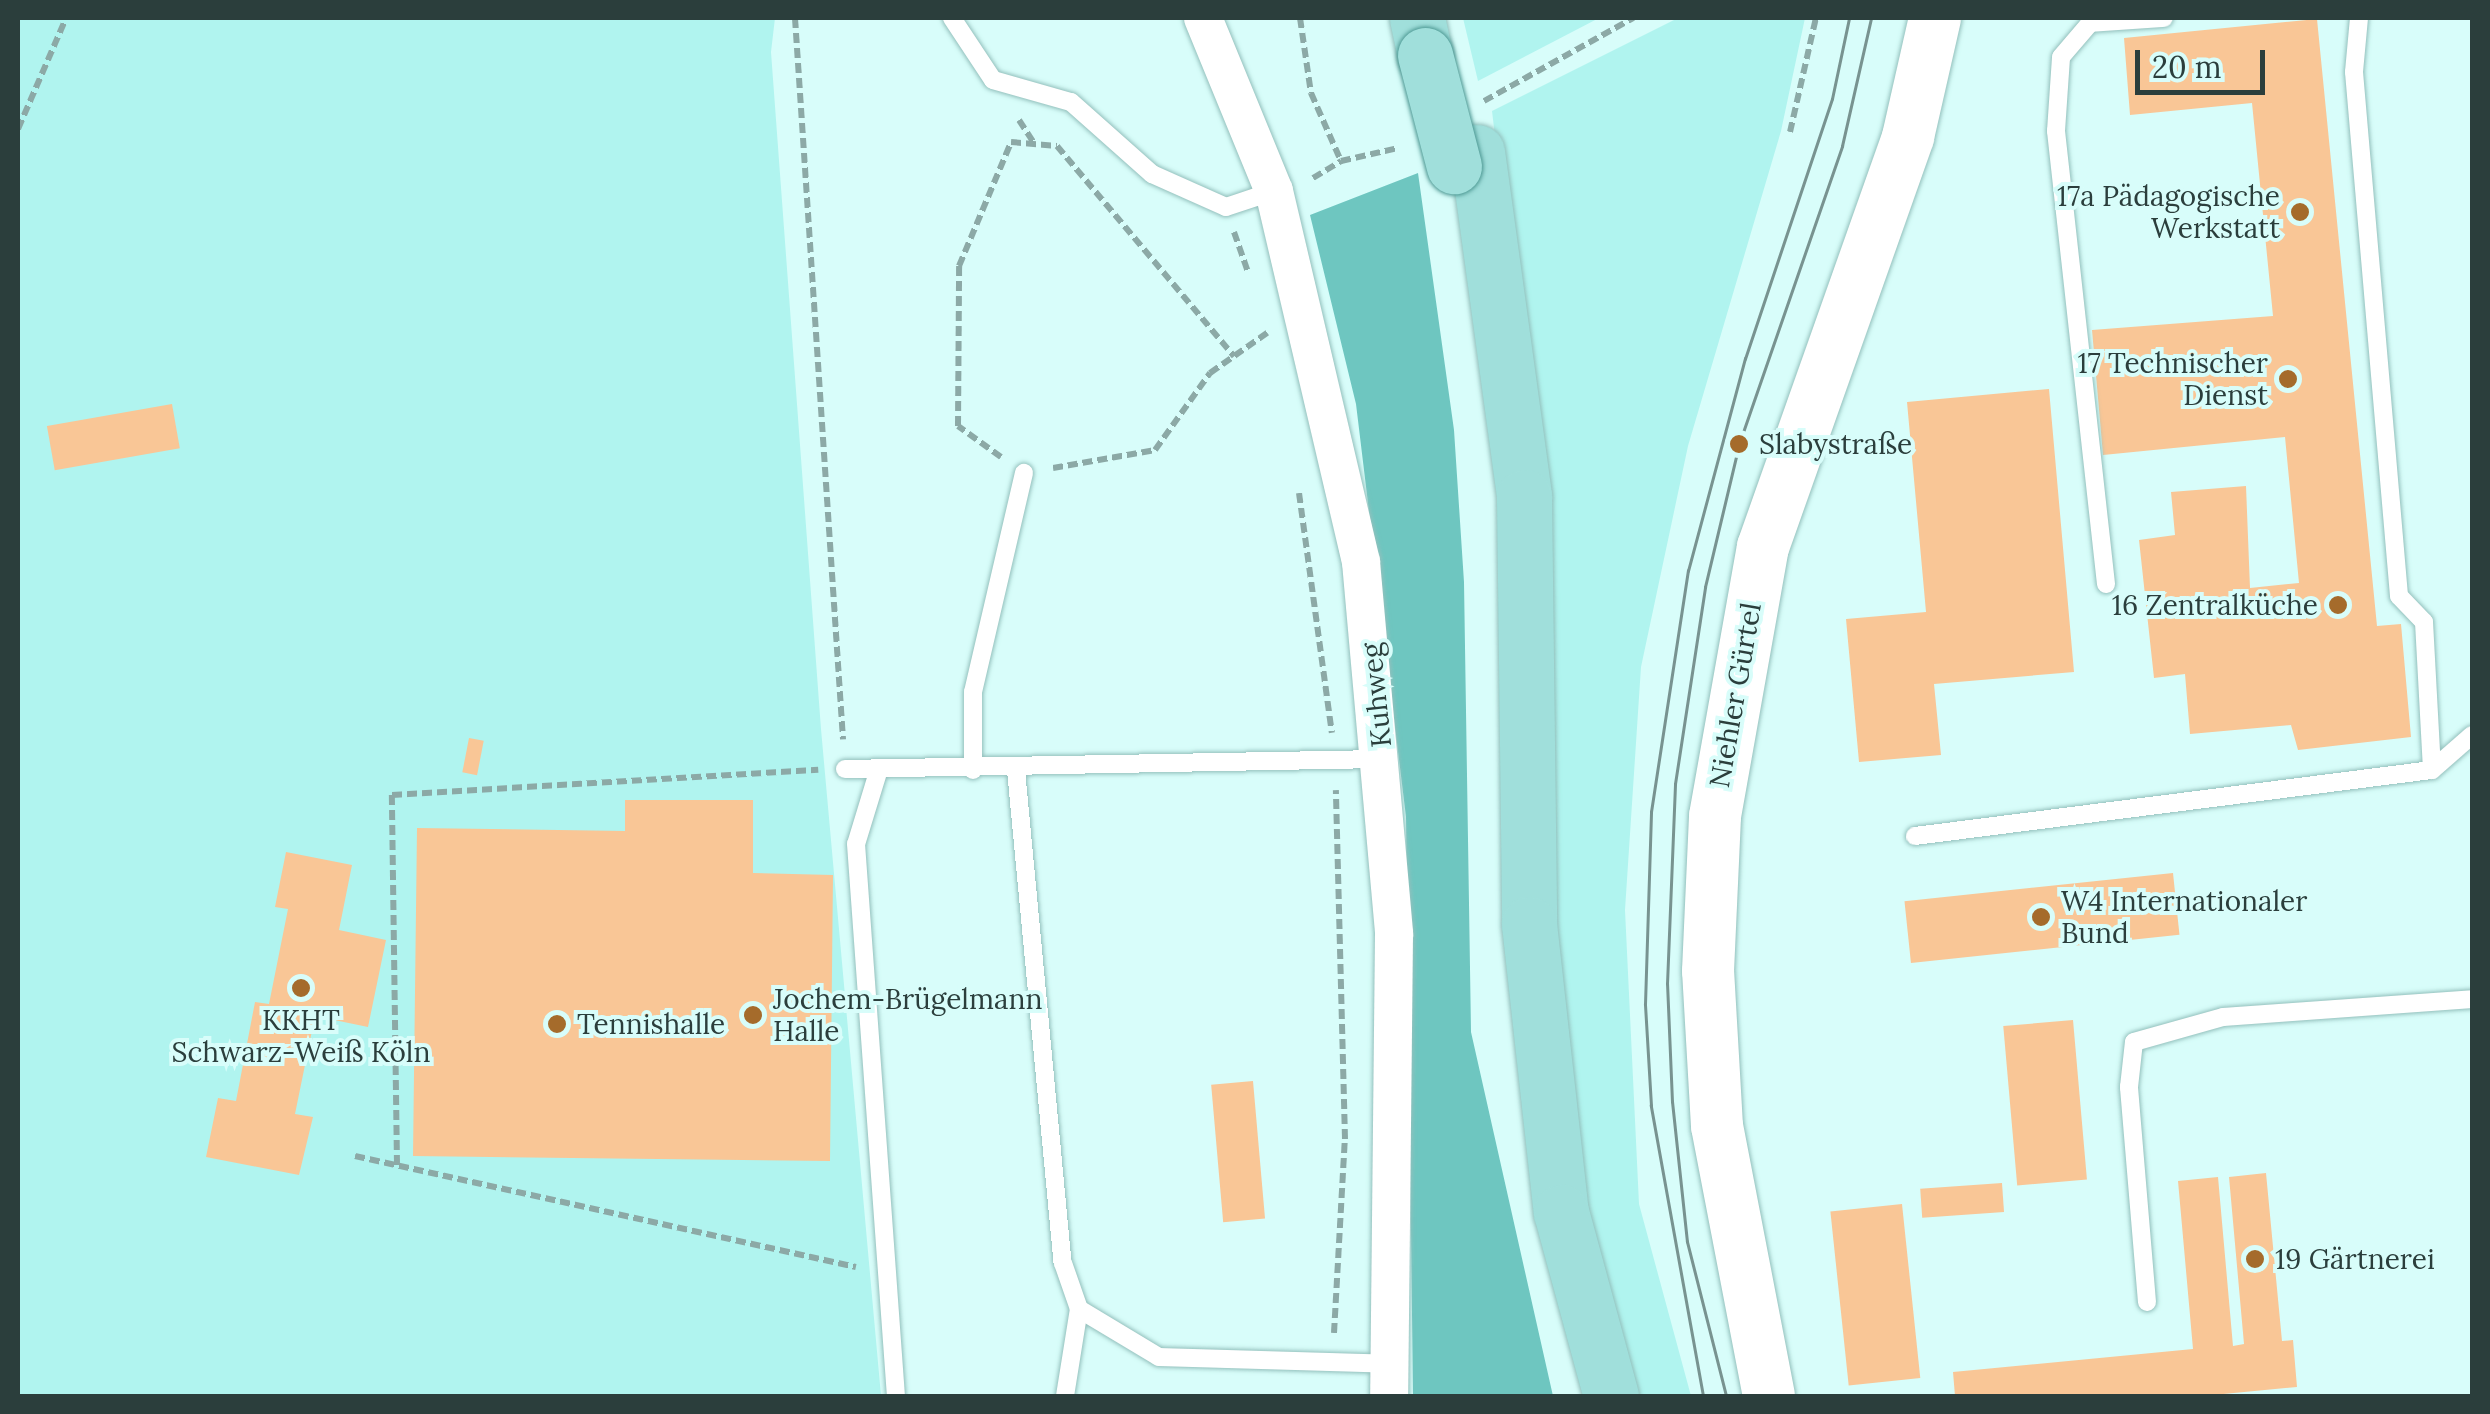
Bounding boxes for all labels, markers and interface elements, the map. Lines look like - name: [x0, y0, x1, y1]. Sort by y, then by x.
- scale bar: [2140, 30, 2270, 92]
- text: 20 m: [2152, 48, 2221, 86]
- place label: 17a Pädagogische Werkstatt: [2057, 179, 2280, 245]
- marker: 17a Pädagogische Werkstatt: [2289, 201, 2311, 223]
- place label: 17 Technischer Dienst: [2077, 346, 2268, 412]
- marker: 17 Technischer Dienst: [2277, 368, 2299, 390]
- place label: Slabystraße: [1759, 427, 1912, 461]
- marker: Slabystraße: [1728, 433, 1750, 455]
- place label: 16 Zentralküche: [2112, 588, 2318, 622]
- marker: 16 Zentralküche: [2327, 594, 2349, 616]
- street label: Niehler Gürtel: [1702, 600, 1768, 790]
- street label: Kuhweg: [1354, 641, 1398, 749]
- place label: W4 Internationaler Bund: [2061, 884, 2307, 950]
- marker: W4 Internationaler Bund: [2030, 906, 2052, 928]
- marker: KKHT Schwarz-Weiß Köln: [290, 977, 312, 999]
- place label: Jochem-Brügelmann Halle: [773, 982, 1042, 1048]
- place label: KKHT Schwarz-Weiß Köln: [172, 1003, 430, 1069]
- marker: Jochem-Brügelmann Halle: [742, 1004, 764, 1026]
- place label: Tennishalle: [577, 1007, 725, 1041]
- marker: Tennishalle: [546, 1013, 568, 1035]
- place label: 19 Gärtnerei: [2275, 1242, 2435, 1276]
- marker: 19 Gärtnerei: [2244, 1248, 2266, 1270]

